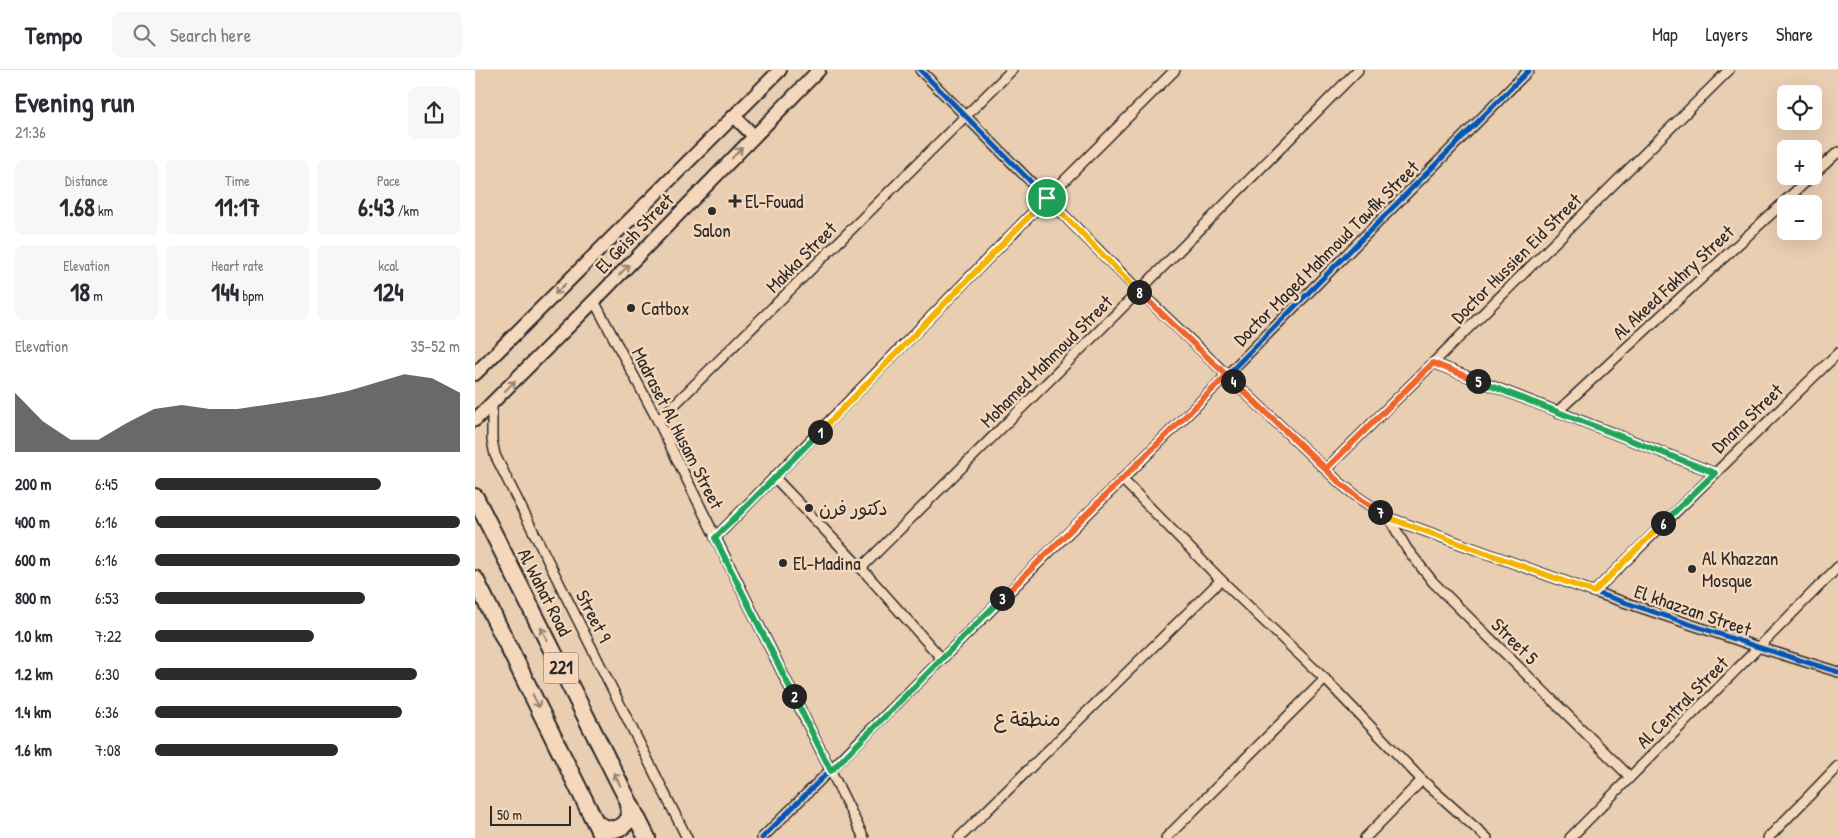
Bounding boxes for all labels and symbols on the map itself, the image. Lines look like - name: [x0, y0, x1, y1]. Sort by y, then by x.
- one-way arrow: [731, 147, 743, 160]
- street label: Doctor Maged Mahmoud Tawfik Street: [1228, 154, 1425, 351]
- pin: [1026, 177, 1068, 219]
- street label: El Geish Street: [589, 187, 679, 279]
- street label: Doctor Hussien Eid Street: [1445, 187, 1587, 329]
- place label: El-Fouad: [745, 188, 804, 214]
- marker: El-Fouad: [729, 195, 741, 207]
- marker: Salon: [706, 205, 718, 217]
- street label: Makka Street: [760, 215, 843, 298]
- place label: Salon: [693, 217, 731, 243]
- street label: Al Akeed Fakhry Street: [1607, 219, 1740, 345]
- one-way arrow: [618, 264, 630, 276]
- pin: 8: [1127, 280, 1151, 304]
- one-way arrow: [554, 283, 566, 295]
- street label: Mohamed Mahmoud Street: [974, 289, 1118, 433]
- place label: Catbox: [641, 295, 689, 321]
- marker: Catbox: [625, 302, 637, 314]
- street label: Madraset Al Husam Street: [626, 343, 730, 514]
- pin: 4: [1221, 368, 1245, 394]
- pin: 5: [1465, 368, 1491, 394]
- street label: Dnana Street: [1706, 377, 1789, 459]
- one-way arrow: [504, 380, 516, 392]
- pin: 1: [807, 420, 833, 444]
- place label: دكتور فرن: [819, 495, 888, 521]
- pin: 7: [1367, 500, 1393, 524]
- marker: دكتور فرن: [803, 502, 815, 514]
- pin: 6: [1651, 510, 1675, 536]
- street label: Al Wahat Road: [512, 544, 578, 641]
- place label: Al Khazzan Mosque: [1702, 545, 1778, 593]
- place label: El-Madina: [793, 550, 861, 576]
- marker: El-Madina: [777, 557, 789, 569]
- marker: Al Khazzan Mosque: [1686, 563, 1698, 575]
- street label: El khazzan Street: [1631, 578, 1755, 642]
- street label: Street 9: [570, 585, 618, 647]
- pin: 3: [989, 586, 1015, 610]
- street label: Street 5: [1486, 612, 1544, 670]
- one-way arrow: [539, 627, 548, 642]
- street label: Al Central Street: [1630, 650, 1734, 754]
- road number: 221: [543, 652, 579, 684]
- pin: 2: [781, 684, 807, 708]
- one-way arrow: [532, 693, 541, 708]
- district label: منطقة ع: [993, 705, 1061, 733]
- one-way arrow: [612, 772, 621, 787]
- scale bar: [490, 803, 571, 826]

